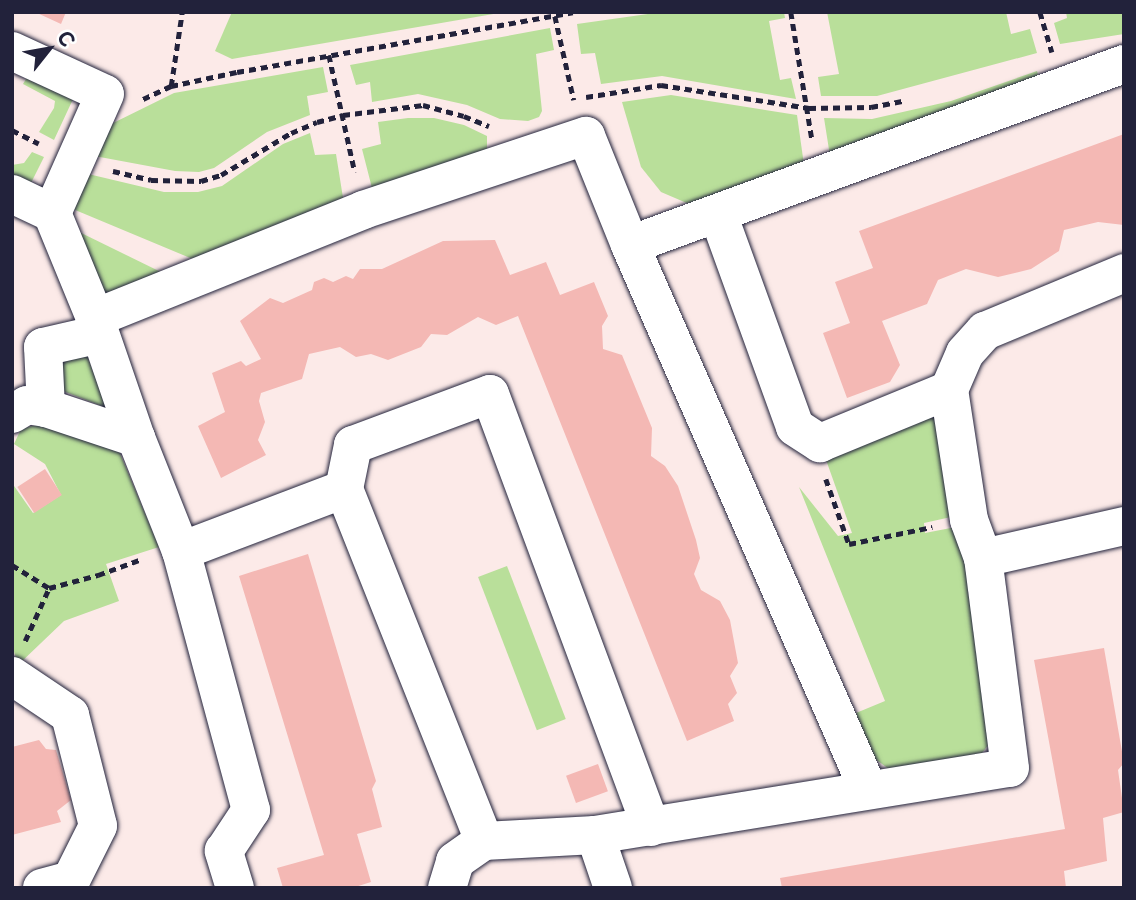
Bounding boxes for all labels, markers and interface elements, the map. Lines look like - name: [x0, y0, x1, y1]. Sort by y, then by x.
- north arrow: [14, 14, 84, 84]
- text: С: [51, 25, 83, 52]

